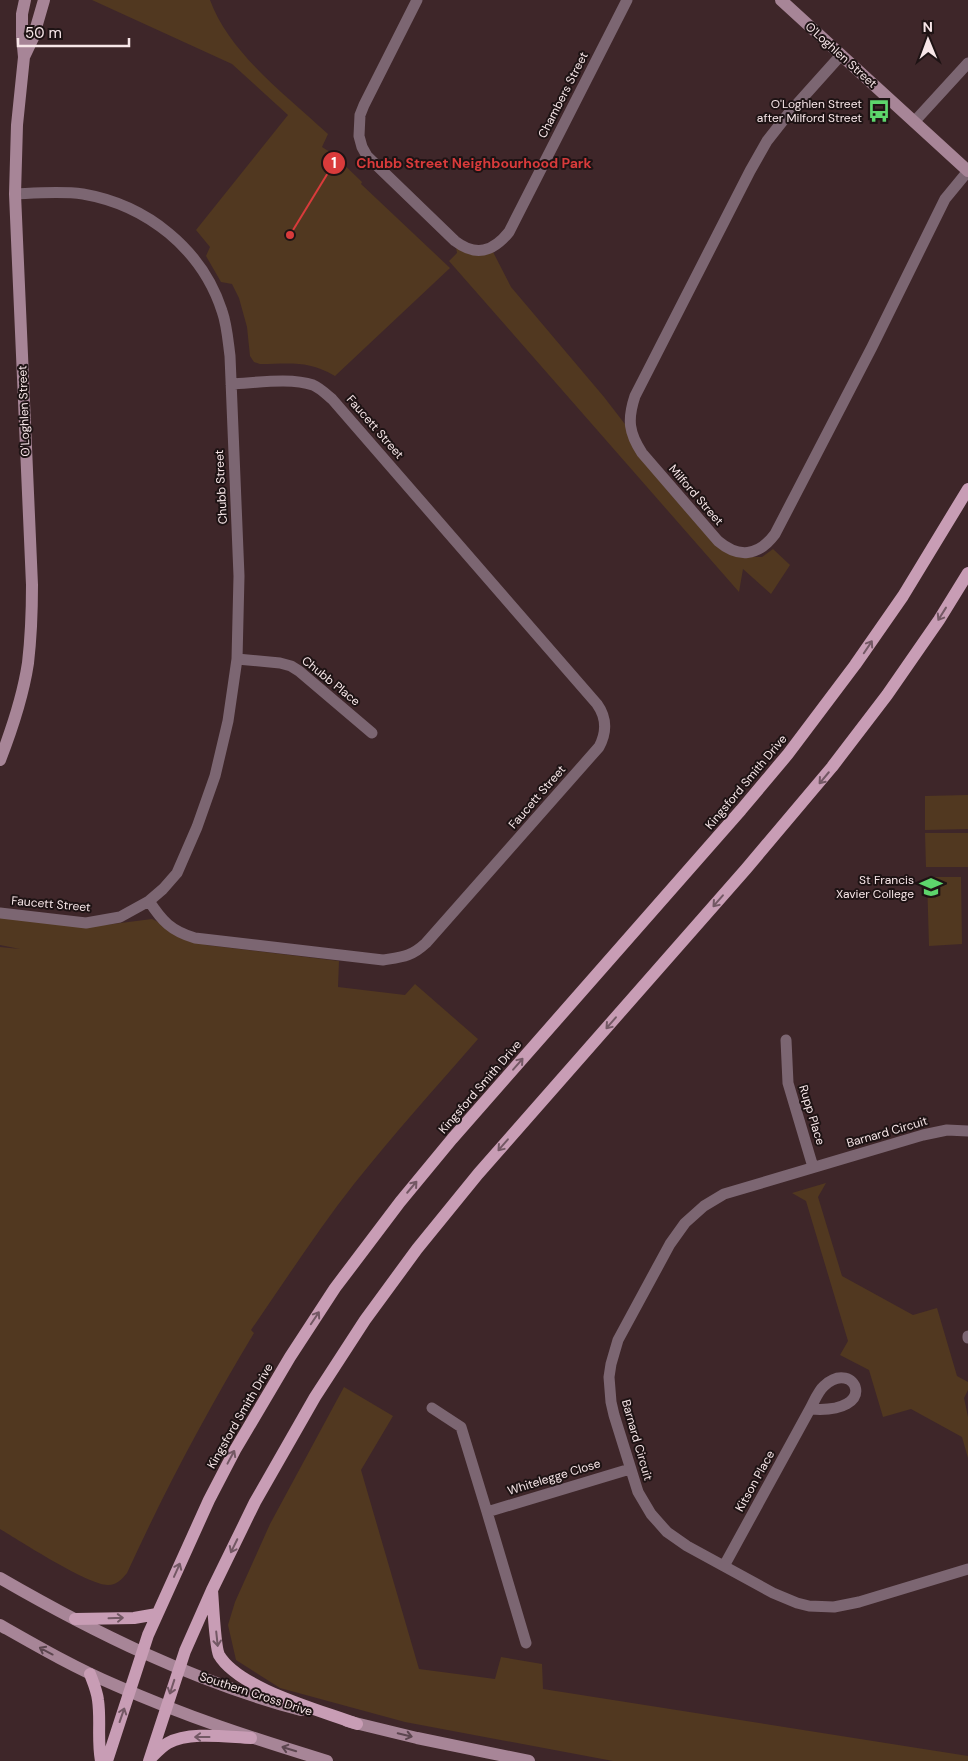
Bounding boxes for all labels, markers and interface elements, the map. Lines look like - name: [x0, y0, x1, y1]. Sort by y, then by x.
- scale bar: [18, 15, 129, 47]
- north arrow: [903, 15, 953, 65]
- text: N: [923, 18, 933, 36]
- street label: O'Loghlen Street: [802, 19, 880, 92]
- text: 50 m: [25, 23, 62, 43]
- street label: Chambers Street: [534, 49, 592, 141]
- place label: O'Loghlen Street after Milford Street: [757, 96, 862, 126]
- bus stop icon: O'Loghlen Street after Milford Street: [866, 98, 892, 124]
- callout: Chubb Street Neighbourhood Park: [321, 148, 602, 177]
- text: 1: [331, 153, 337, 173]
- text: Chubb Street Neighbourhood Park: [356, 154, 592, 172]
- street label: O'Loghlen Street: [14, 365, 34, 457]
- street label: Faucett Street: [343, 392, 407, 462]
- street label: Chubb Street: [211, 449, 231, 525]
- street label: Milford Street: [665, 461, 727, 529]
- one-way arrow: [937, 607, 948, 621]
- one-way arrow: [863, 640, 873, 654]
- street label: Chubb Place: [299, 653, 364, 709]
- street label: Kingsford Smith Drive: [702, 731, 791, 833]
- street label: Faucett Street: [505, 762, 569, 832]
- one-way arrow: [818, 771, 829, 784]
- place label: St Francis Xavier College: [836, 872, 914, 902]
- school or university icon: St Francis Xavier College: [918, 874, 944, 900]
- street label: Faucett Street: [11, 893, 92, 915]
- one-way arrow: [712, 895, 724, 908]
- one-way arrow: [605, 1017, 616, 1030]
- street label: Kingsford Smith Drive: [435, 1037, 525, 1137]
- one-way arrow: [512, 1058, 523, 1071]
- street label: Rupp Place: [795, 1083, 829, 1147]
- street label: Barnard Circuit: [845, 1113, 930, 1151]
- one-way arrow: [498, 1139, 509, 1152]
- one-way arrow: [406, 1181, 417, 1194]
- one-way arrow: [310, 1311, 320, 1325]
- street label: Kingsford Smith Drive: [203, 1360, 277, 1472]
- street label: Barnard Circuit: [618, 1398, 656, 1483]
- street label: Kitson Place: [732, 1447, 778, 1514]
- one-way arrow: [227, 1450, 236, 1465]
- street label: Whitelegge Close: [505, 1455, 603, 1499]
- one-way arrow: [229, 1538, 238, 1553]
- one-way arrow: [173, 1563, 182, 1578]
- one-way arrow: [108, 1613, 124, 1623]
- one-way arrow: [212, 1630, 222, 1646]
- one-way arrow: [39, 1646, 54, 1656]
- street label: Southern Cross Drive: [198, 1668, 315, 1720]
- one-way arrow: [167, 1679, 177, 1695]
- one-way arrow: [118, 1707, 127, 1723]
- one-way arrow: [396, 1731, 412, 1740]
- one-way arrow: [194, 1732, 210, 1742]
- one-way arrow: [281, 1744, 297, 1754]

